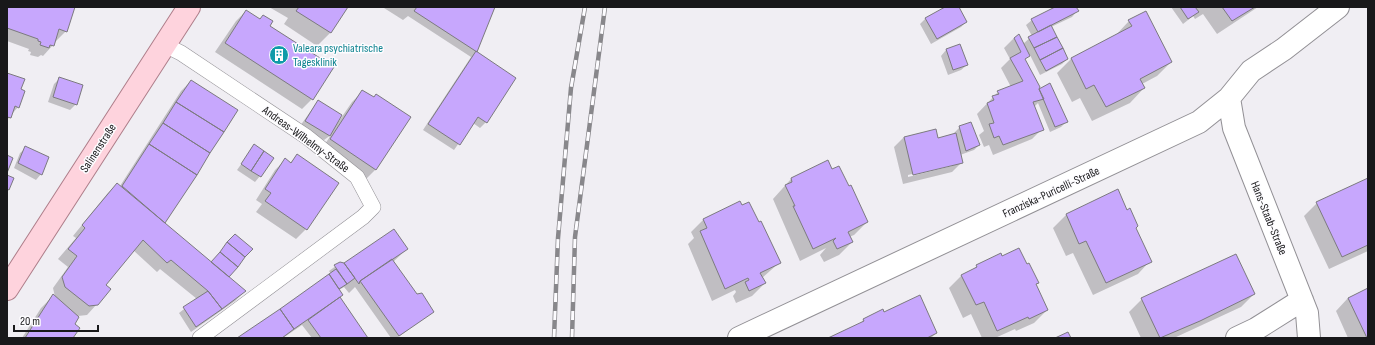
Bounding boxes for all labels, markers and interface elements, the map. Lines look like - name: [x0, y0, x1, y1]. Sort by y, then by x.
- place label: Valeara psychiatrische Tagesklinik: [293, 41, 383, 70]
- building icon: Valeara psychiatrische Tagesklinik: [268, 44, 290, 66]
- street label: Andreas-Wilhelmy-Straße: [258, 102, 352, 176]
- street label: Salinenstraße: [77, 121, 120, 176]
- street label: Franziska-Puricelli-Straße: [1000, 163, 1102, 221]
- street label: Hans-Staab-Straße: [1247, 179, 1290, 257]
- scale bar: [14, 307, 98, 333]
- text: 20 m: [20, 314, 40, 329]

